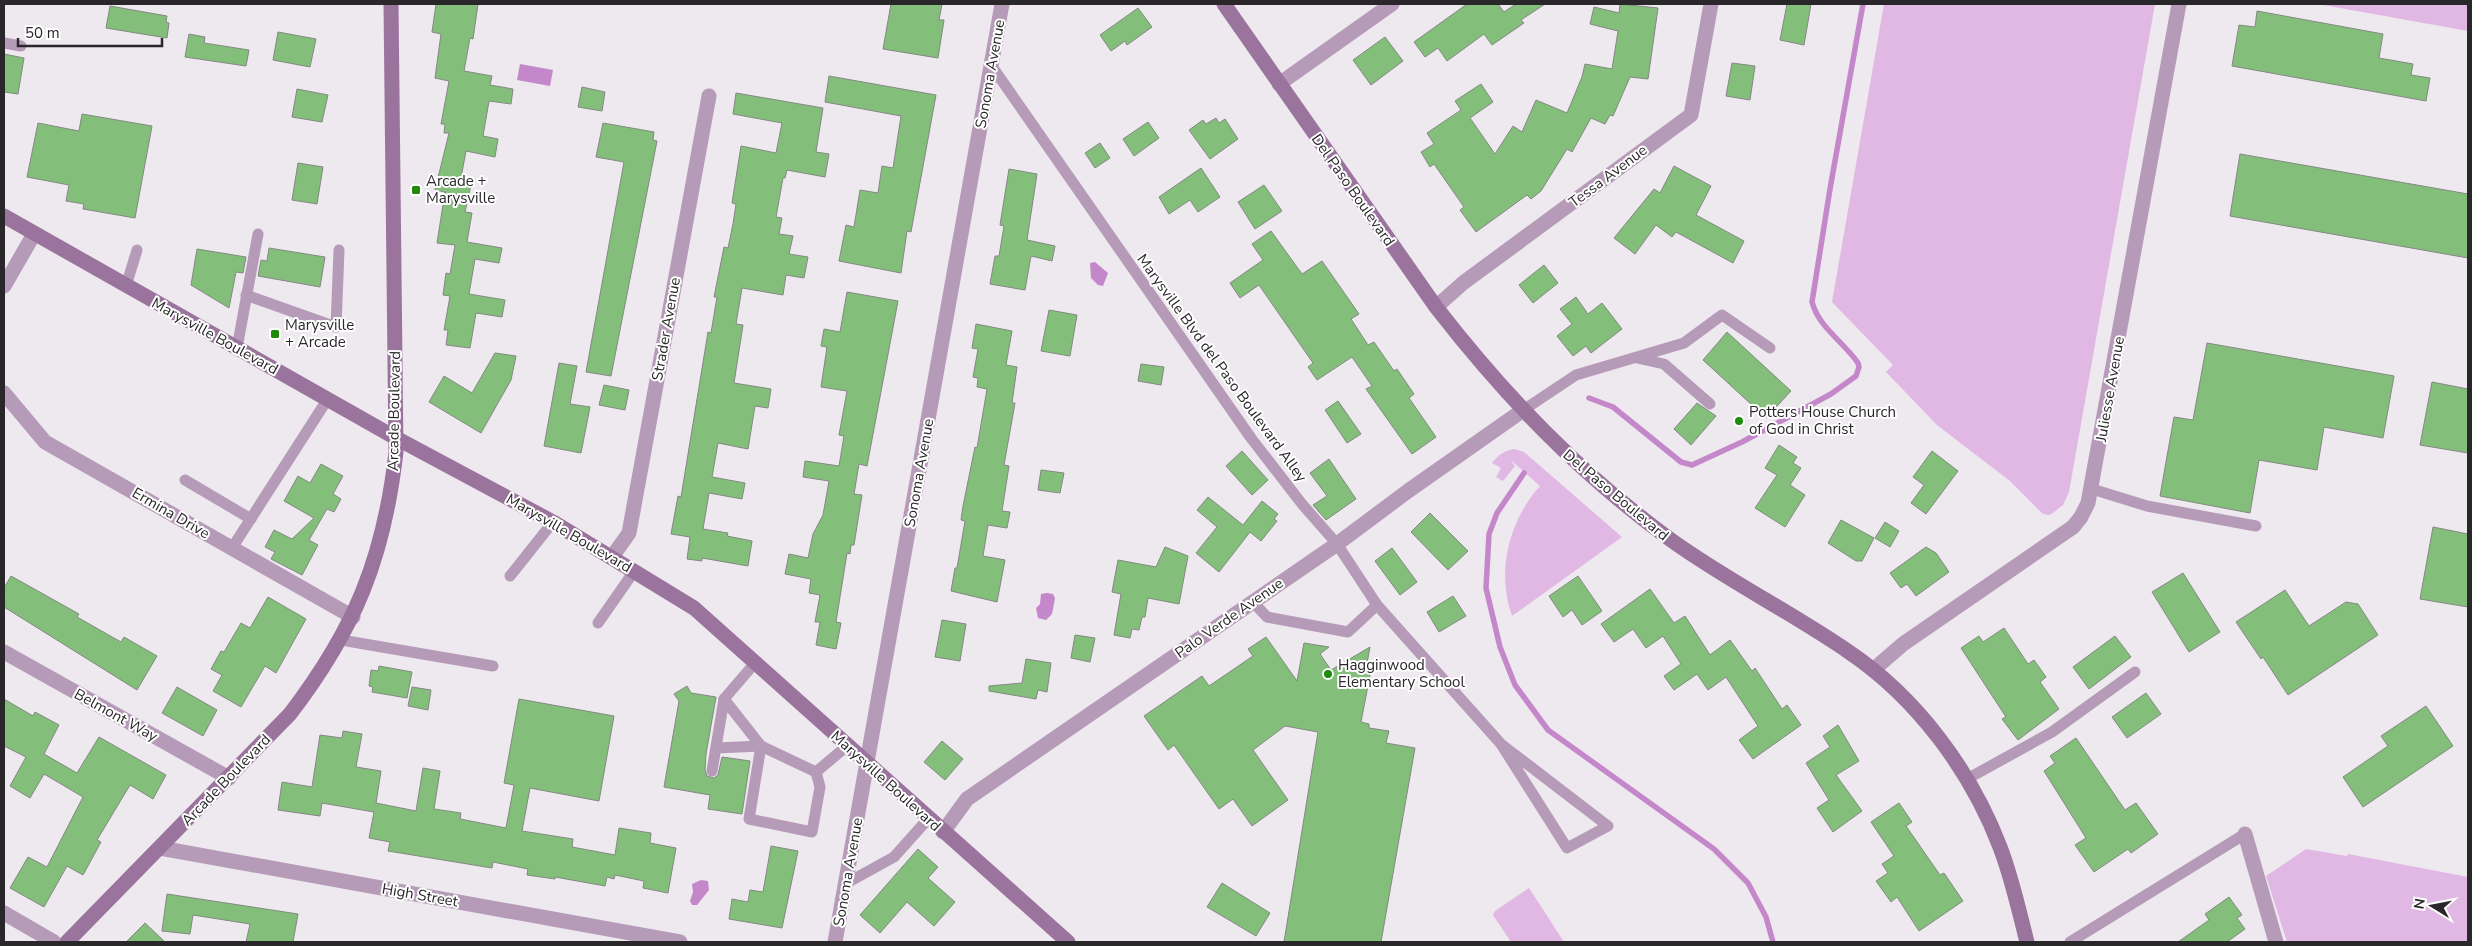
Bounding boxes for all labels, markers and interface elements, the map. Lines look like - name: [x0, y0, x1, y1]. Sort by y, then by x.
- scale bar: [18, 15, 161, 47]
- street label: Sonoma Avenue: [971, 18, 1009, 130]
- text: 50 m: [25, 23, 60, 43]
- street label: Del Paso Boulevard: [1307, 130, 1399, 250]
- street label: Tessa Avenue: [1565, 140, 1651, 212]
- place label: Arcade + Marysville: [426, 171, 495, 208]
- marker: Arcade + Marysville: [410, 184, 422, 196]
- street label: Marysville Blvd del Paso Boulevard Alley: [1132, 250, 1312, 486]
- street label: Strader Avenue: [647, 276, 685, 382]
- street label: Marysville Boulevard: [148, 293, 282, 379]
- place label: Marysville + Arcade: [285, 315, 354, 352]
- marker: Marysville + Arcade: [269, 328, 281, 340]
- street label: Juliesse Avenue: [2091, 335, 2129, 444]
- street label: Arcade Boulevard: [383, 351, 405, 471]
- place label: Potters House Church of God in Christ: [1749, 402, 1896, 439]
- marker: Potters House Church of God in Christ: [1733, 415, 1745, 427]
- street label: Sonoma Avenue: [900, 417, 938, 529]
- street label: Del Paso Boulevard: [1559, 445, 1673, 545]
- street label: Ermina Drive: [129, 483, 213, 543]
- street label: Marysville Boulevard: [503, 489, 635, 577]
- street label: Palo Verde Avenue: [1171, 573, 1287, 663]
- place label: Hagginwood Elementary School: [1338, 655, 1465, 692]
- marker: Hagginwood Elementary School: [1322, 668, 1334, 680]
- street label: Belmont Way: [71, 684, 162, 746]
- street label: Marysville Boulevard: [827, 726, 945, 836]
- street label: Arcade Boulevard: [177, 730, 275, 830]
- street label: Sonoma Avenue: [829, 816, 867, 928]
- street label: High Street: [380, 878, 460, 912]
- north arrow: [2407, 881, 2457, 931]
- text: N: [2409, 897, 2430, 911]

